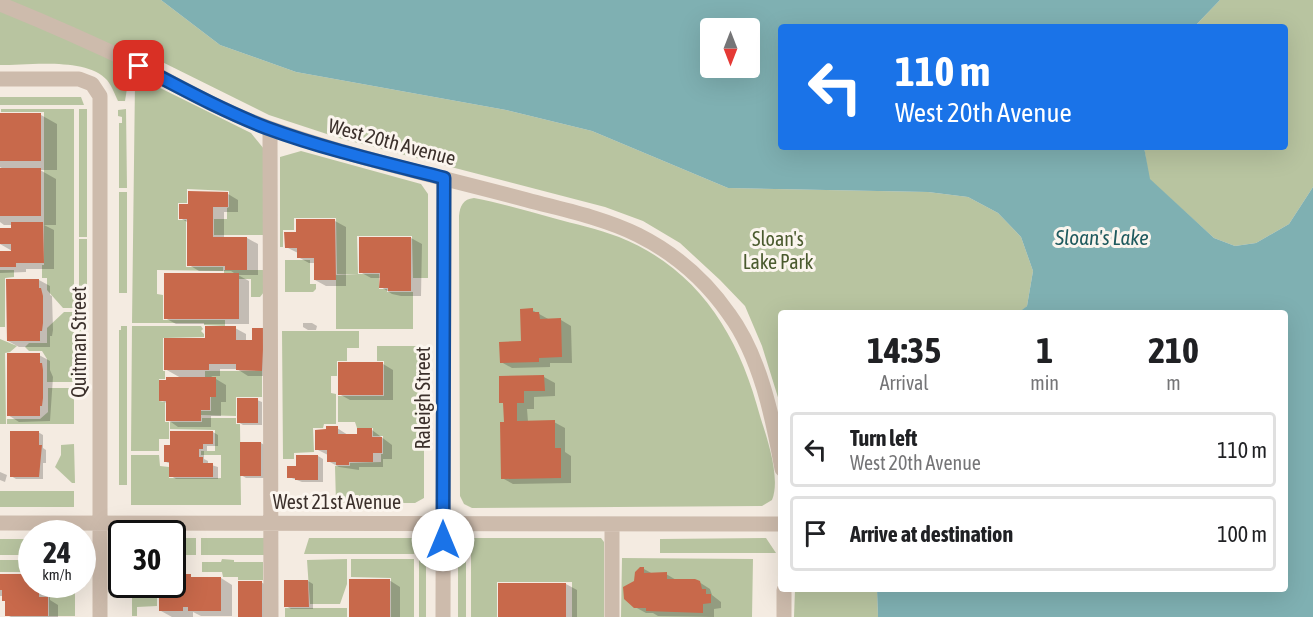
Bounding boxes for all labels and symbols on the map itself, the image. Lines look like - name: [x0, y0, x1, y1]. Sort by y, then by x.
- north arrow: [700, 18, 760, 78]
- pin: [113, 40, 164, 91]
- street label: West 20th Avenue: [326, 113, 458, 170]
- water label: Sloan's Lake: [1054, 225, 1149, 249]
- park label: Sloan's Lake Park: [743, 227, 814, 273]
- street label: Quitman Street: [67, 286, 90, 398]
- street label: Raleigh Street: [411, 346, 434, 450]
- street label: West 21st Avenue: [273, 490, 401, 513]
- position arrow: [411, 508, 475, 572]
- speed limit sign: 30: [108, 520, 186, 598]

